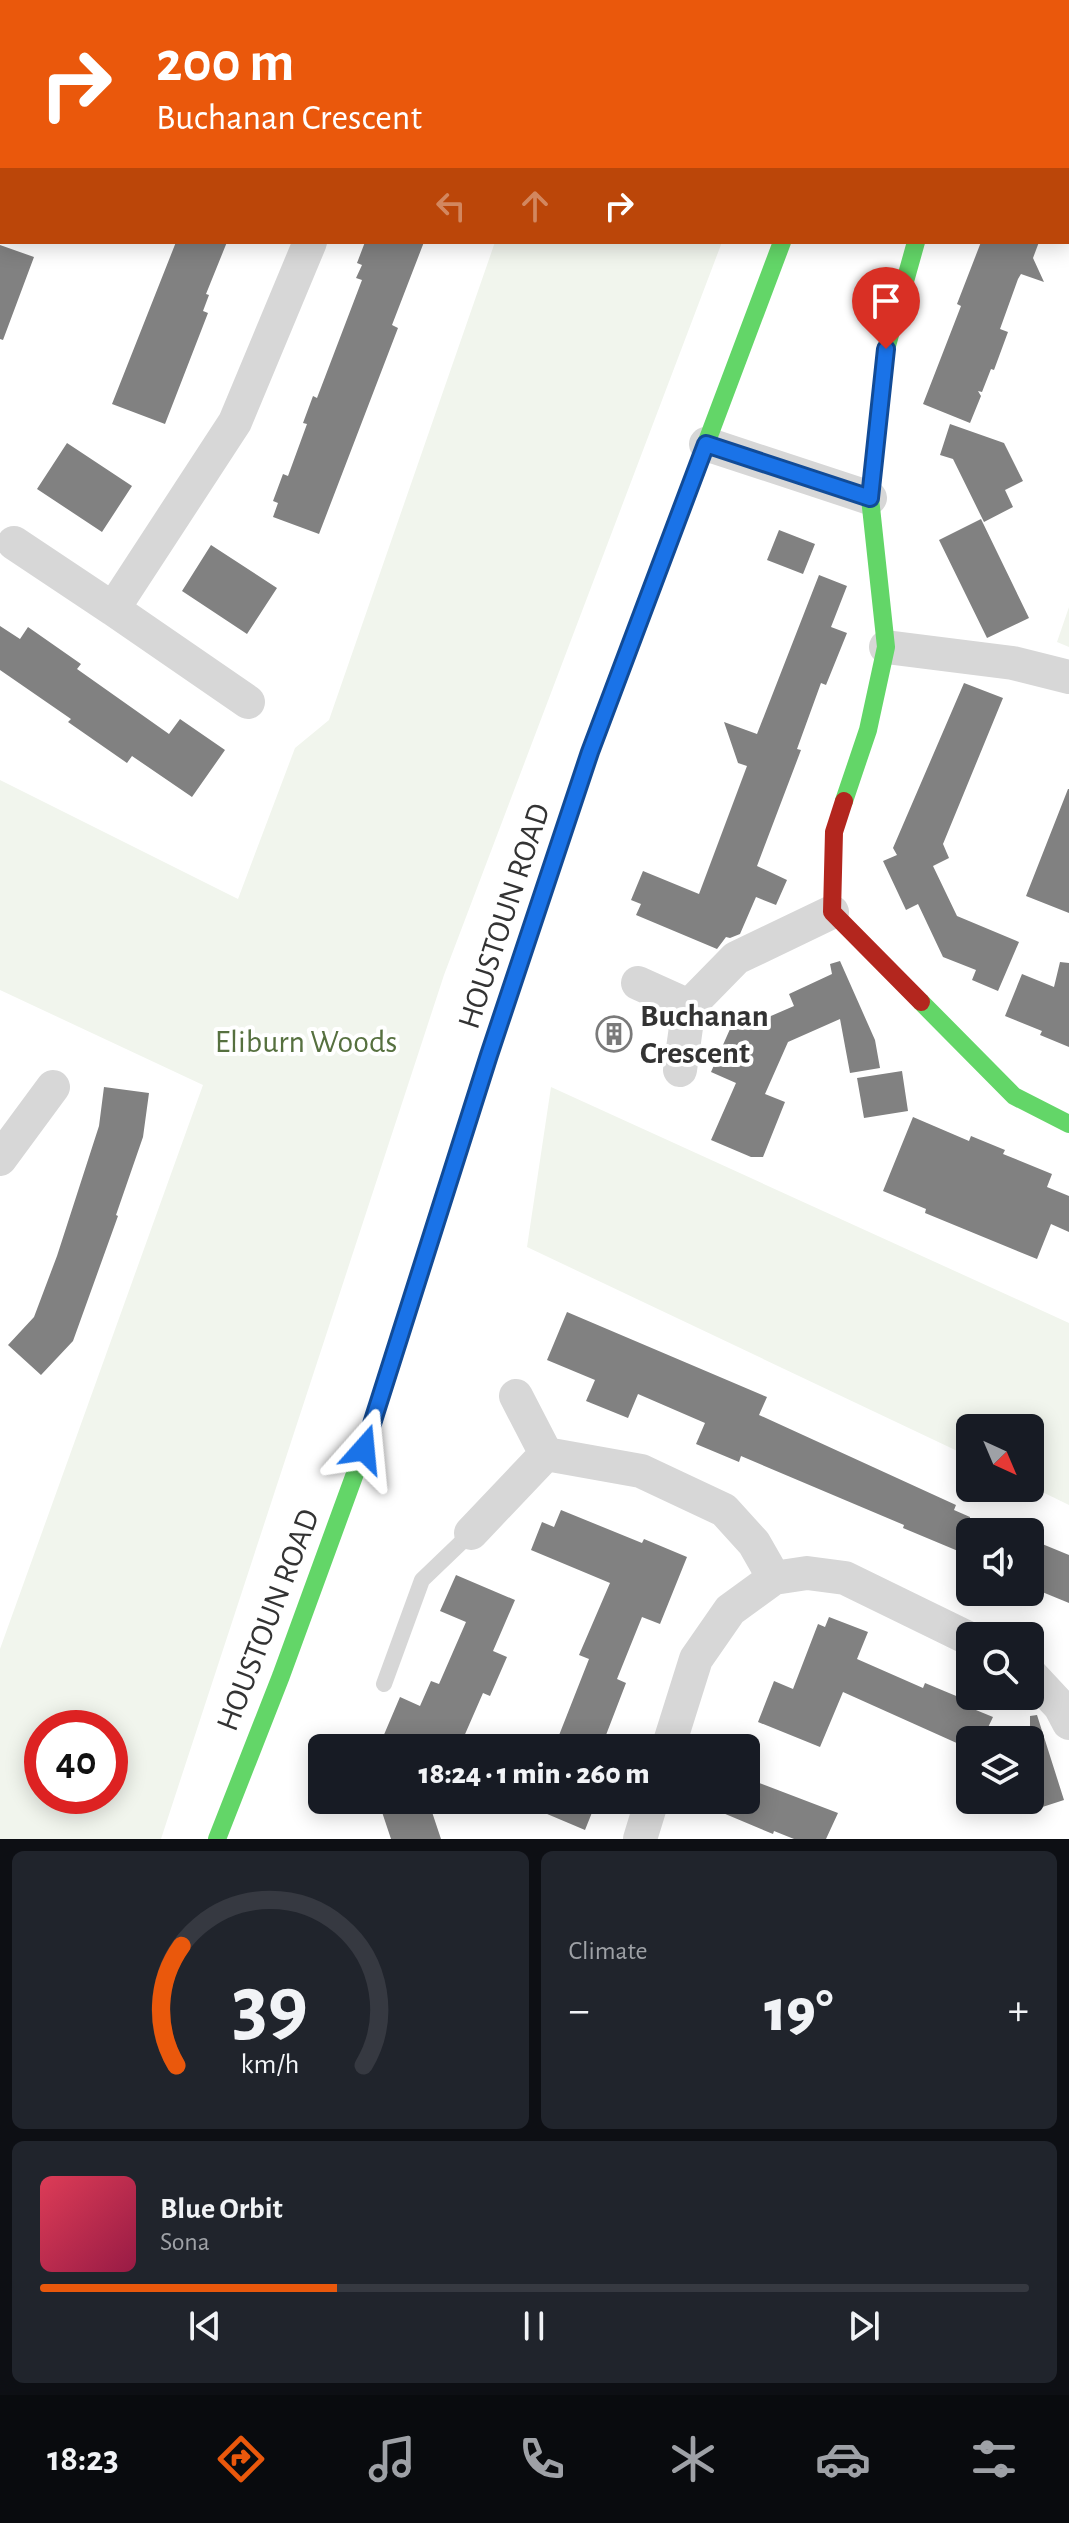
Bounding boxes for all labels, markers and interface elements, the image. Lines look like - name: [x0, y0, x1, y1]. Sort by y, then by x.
- icon: right: [24, 32, 128, 136]
- text: 200 m: [156, 35, 294, 91]
- text: Buchanan Crescent: [156, 100, 422, 136]
- icon: left: [429, 184, 473, 228]
- icon: ahead: [513, 184, 557, 228]
- icon: right: [597, 184, 641, 228]
- pin: [852, 267, 920, 349]
- icon: arrive: [864, 279, 908, 323]
- street label: HOUSTOUN ROAD: [453, 799, 555, 1033]
- place label: Buchanan Crescent: [640, 1000, 769, 1069]
- building icon: Buchanan Crescent: [595, 1015, 633, 1053]
- park label: Eliburn Woods: [215, 1026, 397, 1058]
- position arrow: [322, 1407, 406, 1491]
- north arrow: [956, 1414, 1044, 1502]
- map controls: [956, 1414, 1044, 1814]
- street label: HOUSTOUN ROAD: [211, 1505, 325, 1735]
- button: sound: [956, 1518, 1044, 1606]
- button: search: [956, 1622, 1044, 1710]
- speed limit sign: 40: [24, 1710, 128, 1814]
- button: layers: [956, 1726, 1044, 1814]
- text: 18:24 · 1 min · 260 m: [419, 1759, 649, 1789]
- text: Climate: [569, 1938, 647, 1964]
- text: 39: [232, 1965, 308, 2049]
- text: 19°: [764, 1982, 833, 2042]
- text: −: [569, 1989, 590, 2033]
- text: +: [1008, 1989, 1029, 2033]
- text: km/h: [241, 2050, 300, 2079]
- text: Blue Orbit: [160, 2194, 283, 2224]
- text: Sona: [160, 2229, 210, 2255]
- icon: previous: [183, 2304, 227, 2348]
- icon: pause: [512, 2304, 556, 2348]
- icon: next: [842, 2304, 886, 2348]
- icon: directions: [213, 2431, 269, 2487]
- icon: music: [364, 2431, 420, 2487]
- icon: phone: [514, 2431, 570, 2487]
- icon: climate: [665, 2431, 721, 2487]
- icon: car: [815, 2431, 871, 2487]
- icon: filters: [966, 2431, 1022, 2487]
- text: 18:23: [47, 2441, 119, 2477]

